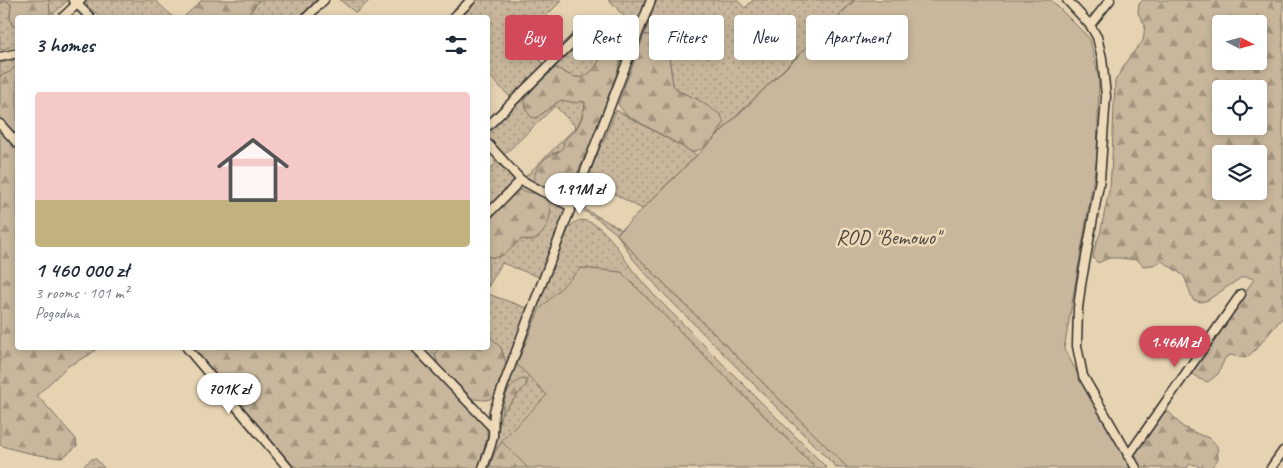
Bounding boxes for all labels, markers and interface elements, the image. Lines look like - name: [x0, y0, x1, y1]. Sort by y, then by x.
- chip: Buy: [505, 15, 563, 60]
- chip: Rent: [573, 15, 639, 60]
- chip: Filters: [649, 15, 724, 60]
- chip: New: [734, 15, 796, 60]
- chip: Apartment: [806, 15, 908, 60]
- north arrow: [1212, 15, 1268, 70]
- map controls: [1212, 15, 1267, 200]
- icon: filters: [442, 31, 470, 59]
- text: 3 homes: [35, 32, 94, 58]
- button: locate: [1212, 80, 1267, 135]
- icon: home: [208, 125, 298, 215]
- button: layers: [1212, 145, 1267, 200]
- pin: 1.91M zł: [528, 172, 632, 215]
- text: 1.91M zł: [556, 179, 604, 199]
- park label: ROD "Bemowo": [836, 224, 944, 250]
- text: 1 460 000 zł: [35, 257, 128, 283]
- text: 3 rooms · 101 m²: [35, 283, 129, 303]
- text: Pogodna: [35, 303, 79, 323]
- pin: 1.46M zł: [1123, 326, 1227, 368]
- text: 1.46M zł: [1150, 332, 1200, 352]
- pin: 701K zł: [183, 372, 275, 415]
- text: 701K zł: [208, 379, 250, 399]

